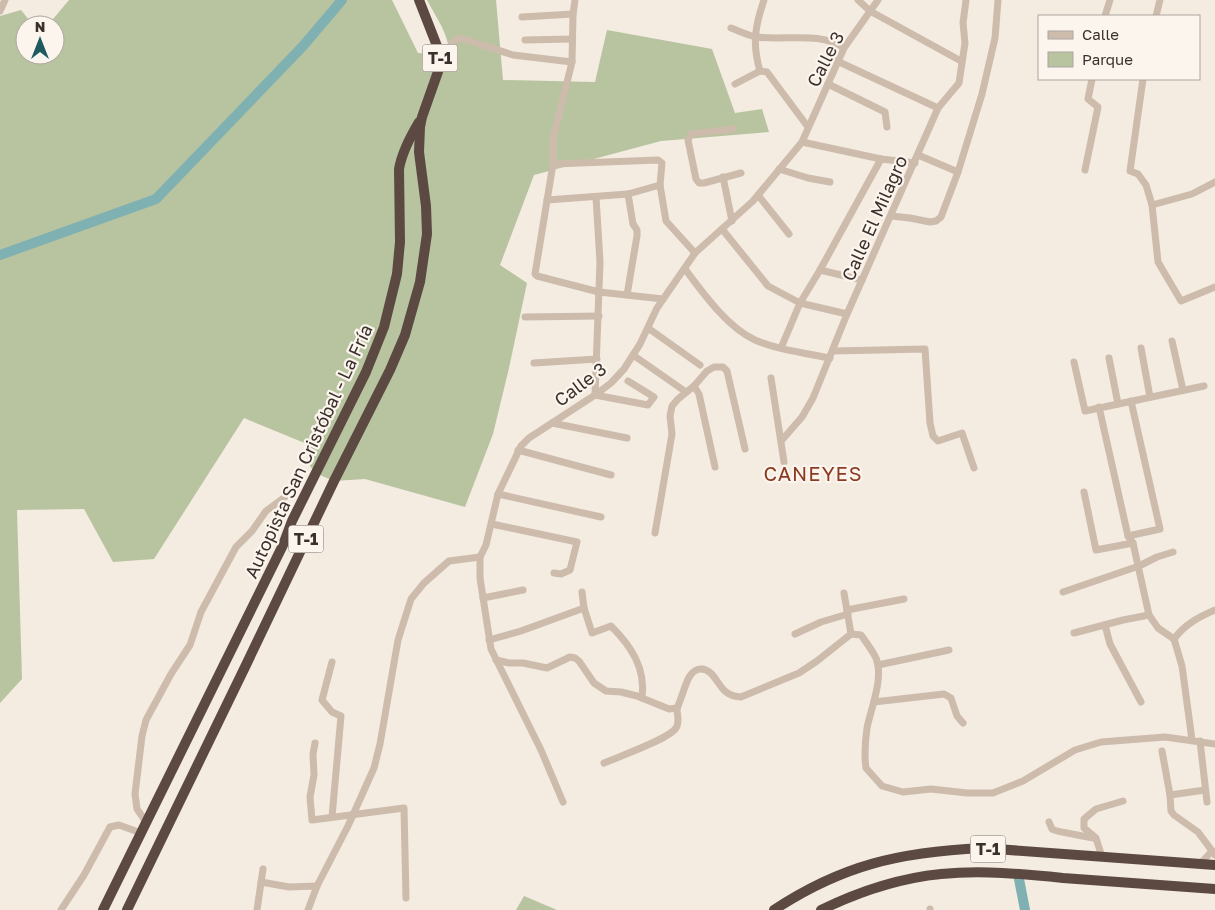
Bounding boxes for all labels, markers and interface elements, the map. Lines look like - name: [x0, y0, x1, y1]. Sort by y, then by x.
- north arrow: [15, 15, 65, 65]
- legend: [1038, 15, 1200, 80]
- text: N: [35, 18, 45, 35]
- text: Calle: [1082, 25, 1119, 43]
- street label: Calle 3: [802, 28, 848, 90]
- road number: T-1: [422, 44, 458, 72]
- text: Parque: [1082, 50, 1133, 68]
- street label: Calle El Milagro: [837, 152, 911, 284]
- street label: Autopista San Cristóbal - La Fría: [239, 321, 377, 581]
- street label: Calle 3: [550, 357, 610, 411]
- district label: CANEYES: [764, 461, 863, 485]
- road number: T-1: [288, 526, 324, 552]
- road number: T-1: [970, 836, 1006, 862]

